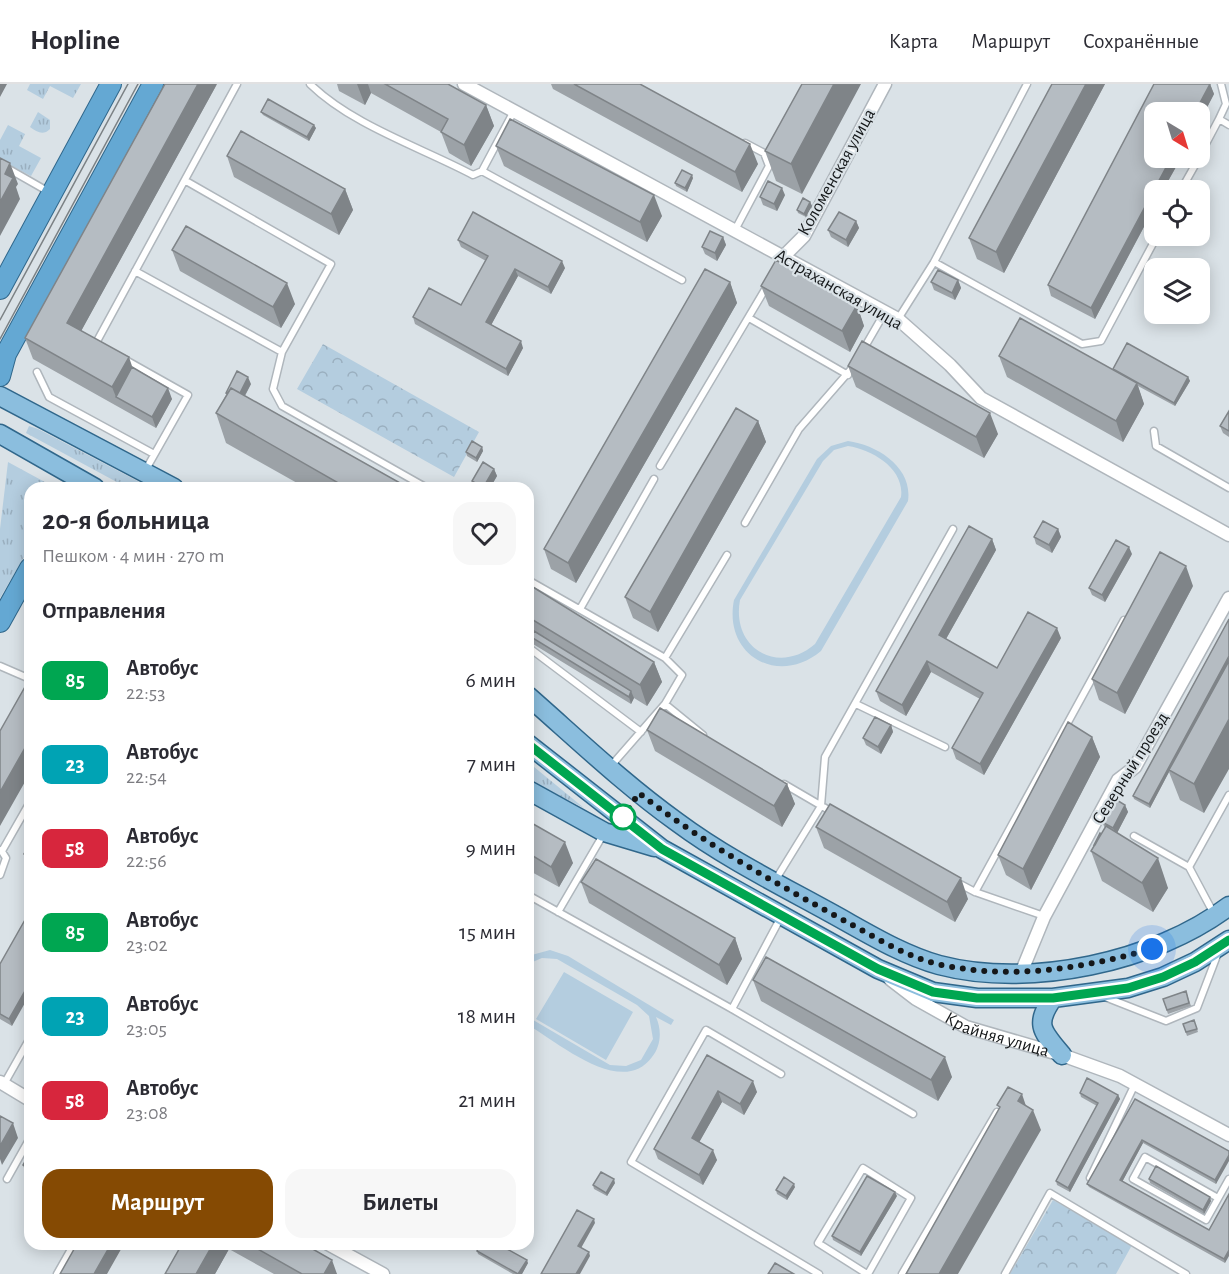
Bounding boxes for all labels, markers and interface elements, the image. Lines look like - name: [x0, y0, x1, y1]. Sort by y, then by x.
- text: Hopline: [30, 27, 120, 55]
- text: Карта: [889, 31, 938, 52]
- text: Маршрут: [971, 31, 1050, 52]
- text: Сохранённые: [1083, 31, 1199, 52]
- north arrow: [1144, 102, 1210, 168]
- map controls: [1144, 102, 1210, 324]
- street label: Коломенская улица: [795, 106, 879, 239]
- button: locate: [1144, 180, 1210, 246]
- street label: Астраханская улица: [772, 246, 905, 334]
- button: layers: [1144, 258, 1210, 324]
- button: heart: [453, 502, 516, 565]
- text: 20-я больница: [42, 507, 210, 535]
- text: Пешком · 4 мин · 270 m: [42, 546, 224, 566]
- text: Отправления: [42, 600, 166, 622]
- text: Автобус: [126, 657, 199, 679]
- text: 6 мин: [465, 669, 516, 691]
- text: 85: [65, 670, 85, 691]
- text: 22:53: [126, 683, 165, 703]
- street label: Северный проезд: [1089, 709, 1172, 828]
- text: Автобус: [126, 741, 199, 763]
- text: 7 мин: [467, 753, 516, 775]
- text: 23: [66, 754, 84, 775]
- text: 22:54: [126, 767, 167, 787]
- unlabelled marker: [610, 804, 636, 830]
- text: Автобус: [126, 825, 199, 847]
- text: 9 мин: [465, 837, 516, 859]
- text: 58: [65, 838, 85, 859]
- text: 22:56: [126, 851, 167, 871]
- text: Автобус: [126, 909, 199, 931]
- text: 15 мин: [459, 921, 516, 943]
- text: 85: [65, 922, 85, 943]
- your location: [1137, 934, 1167, 964]
- text: 23:02: [126, 935, 168, 955]
- text: Автобус: [126, 993, 199, 1015]
- text: 18 мин: [458, 1005, 516, 1027]
- text: 23: [66, 1006, 84, 1027]
- street label: Крайняя улица: [941, 1009, 1051, 1061]
- text: 23:05: [126, 1019, 167, 1039]
- text: Автобус: [126, 1077, 199, 1099]
- text: 21 мин: [458, 1089, 516, 1111]
- text: 58: [65, 1090, 85, 1111]
- text: 23:08: [126, 1103, 168, 1123]
- button: Маршрут: [42, 1169, 273, 1238]
- button: Билеты: [285, 1169, 516, 1238]

